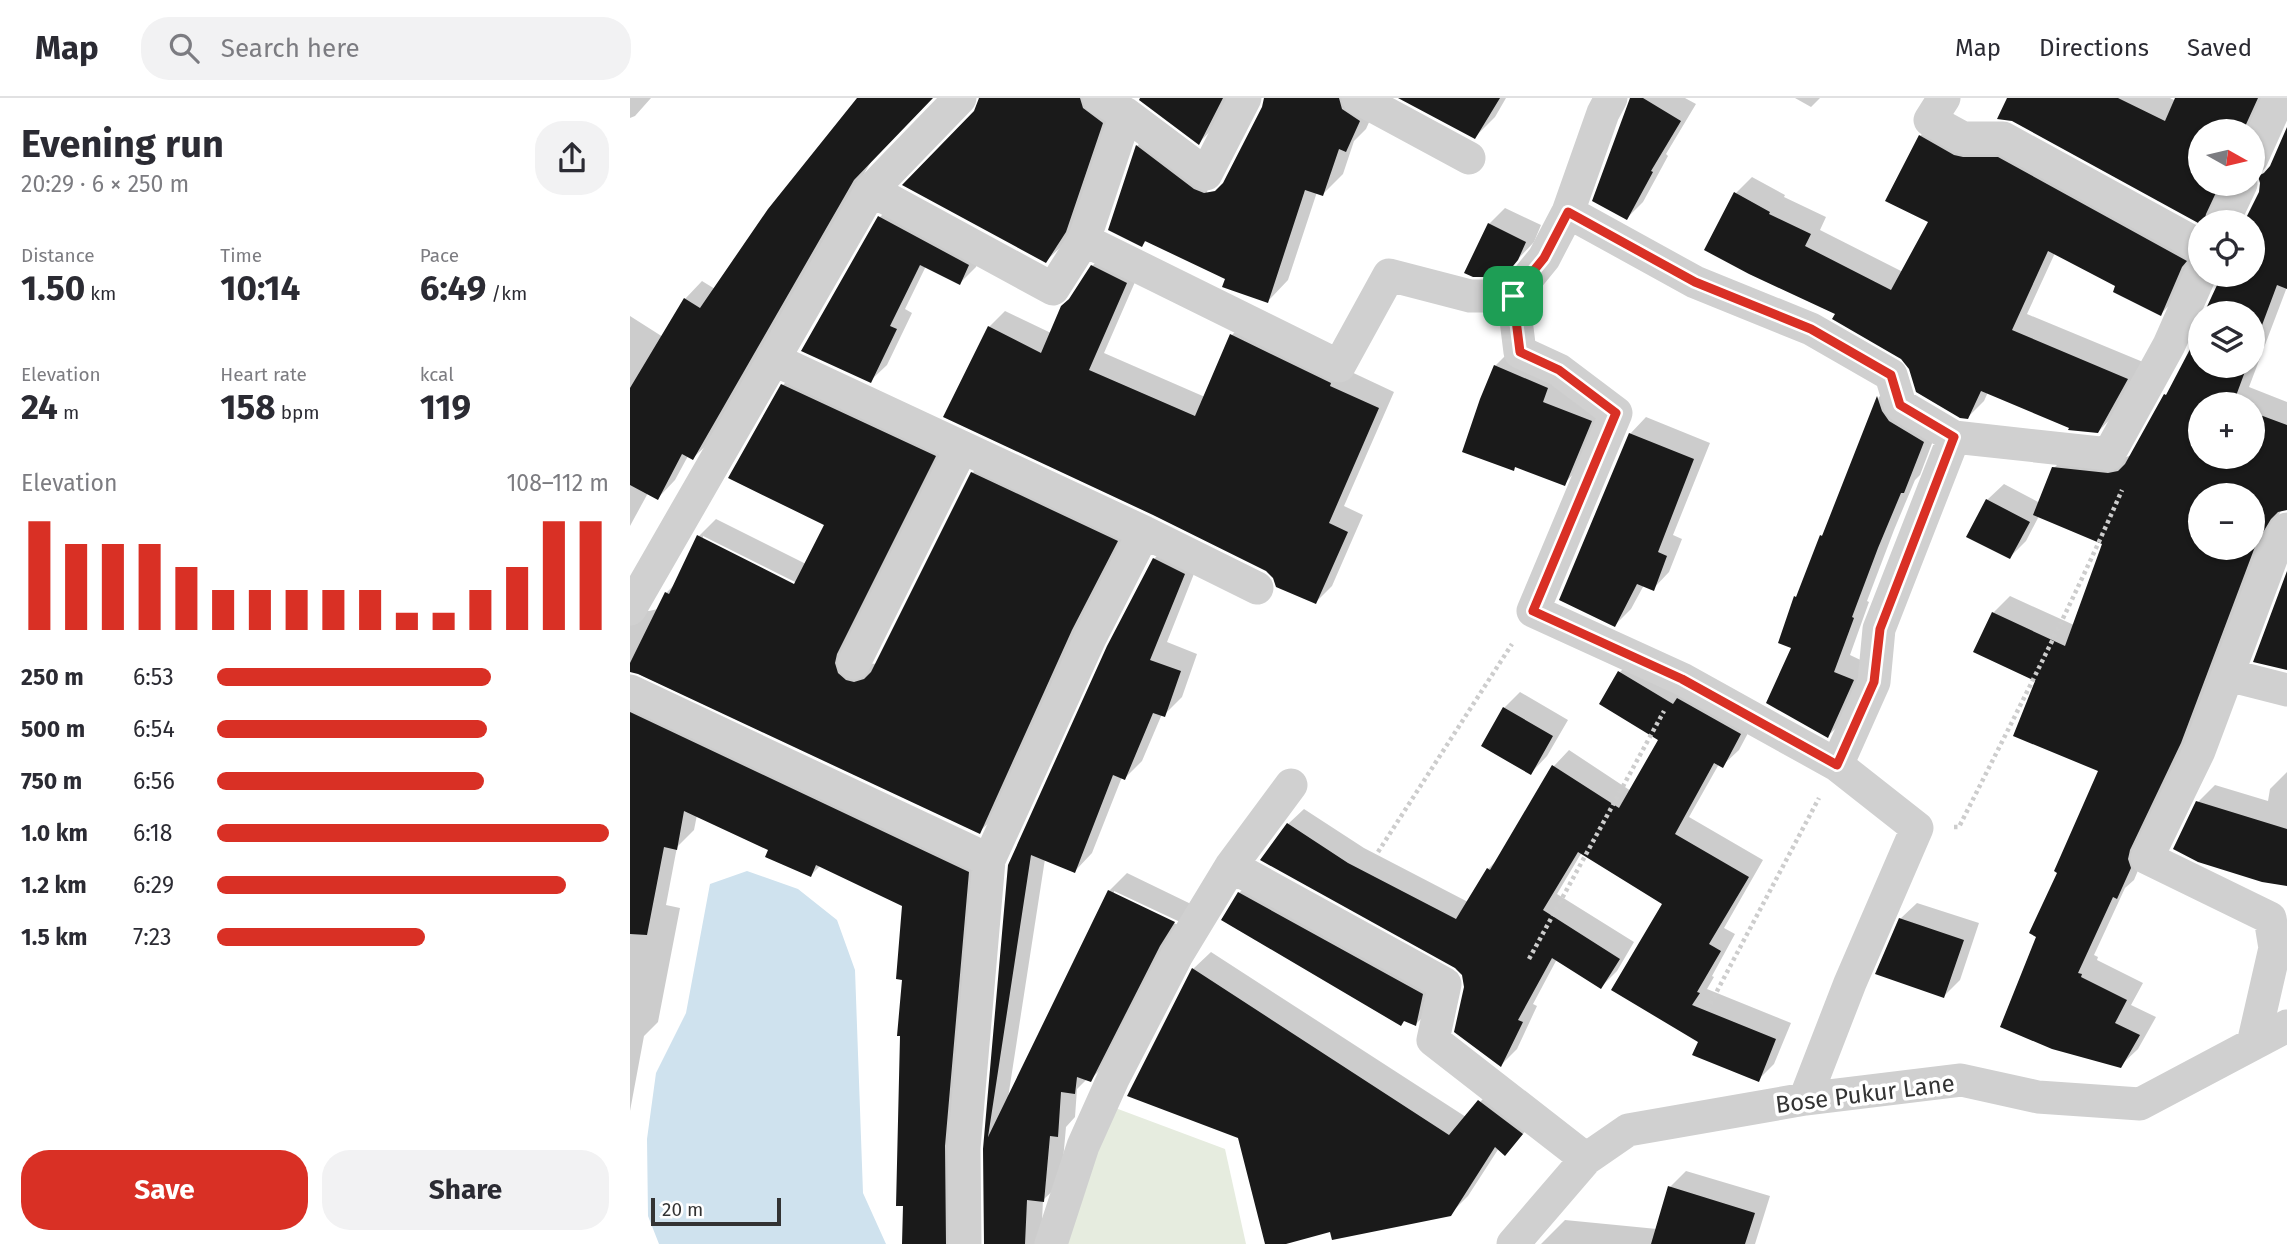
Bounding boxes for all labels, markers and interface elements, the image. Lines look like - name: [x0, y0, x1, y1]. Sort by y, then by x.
- search box: [141, 17, 631, 80]
- text: Map: [35, 28, 99, 68]
- icon: search: [165, 29, 203, 67]
- text: Search here: [221, 33, 360, 64]
- text: Map: [1955, 34, 2001, 62]
- text: Directions: [2039, 34, 2149, 62]
- text: Saved: [2187, 34, 2252, 62]
- north arrow: [2188, 119, 2264, 196]
- map controls: [2188, 119, 2265, 560]
- text: Evening run: [21, 121, 224, 167]
- button: share: [535, 121, 609, 195]
- text: 20:29 · 6 × 250 m: [21, 170, 189, 198]
- button: locate: [2188, 210, 2265, 287]
- text: Distance: [21, 244, 95, 267]
- text: Time: [220, 244, 262, 267]
- text: Pace: [420, 244, 459, 267]
- pin: [1483, 266, 1543, 326]
- text: 1.50: [21, 267, 85, 309]
- text: 10:14: [220, 267, 300, 309]
- text: 6:49: [420, 267, 486, 309]
- icon: arrive: [1494, 277, 1532, 315]
- text: km: [85, 282, 116, 305]
- text: /km: [486, 282, 527, 305]
- button: layers: [2188, 301, 2265, 378]
- text: Elevation: [21, 363, 101, 386]
- text: Heart rate: [220, 363, 307, 386]
- text: kcal: [420, 363, 454, 386]
- text: 24: [21, 386, 58, 428]
- text: 158: [220, 386, 276, 428]
- text: 119: [420, 386, 471, 428]
- button: +: [2188, 392, 2265, 469]
- text: m: [58, 401, 79, 424]
- text: bpm: [276, 401, 320, 424]
- text: Elevation: [21, 469, 117, 497]
- text: 108–112 m: [506, 469, 609, 497]
- button: −: [2188, 483, 2265, 560]
- text: 250 m: [21, 663, 84, 691]
- text: 6:53: [133, 663, 174, 691]
- text: 500 m: [21, 715, 85, 743]
- text: 6:54: [133, 715, 175, 743]
- text: 750 m: [21, 767, 82, 795]
- text: 6:56: [133, 767, 175, 795]
- text: 1.0 km: [21, 819, 88, 847]
- text: 6:18: [133, 819, 173, 847]
- text: 1.2 km: [21, 871, 87, 899]
- text: 6:29: [133, 871, 174, 899]
- text: 1.5 km: [21, 923, 87, 951]
- text: 7:23: [133, 923, 171, 951]
- street label: Bose Pukur Lane: [1774, 1069, 1956, 1119]
- button: Save: [21, 1150, 308, 1230]
- button: Share: [322, 1150, 609, 1230]
- scale bar: [651, 1195, 780, 1227]
- text: 20 m: [662, 1198, 703, 1221]

